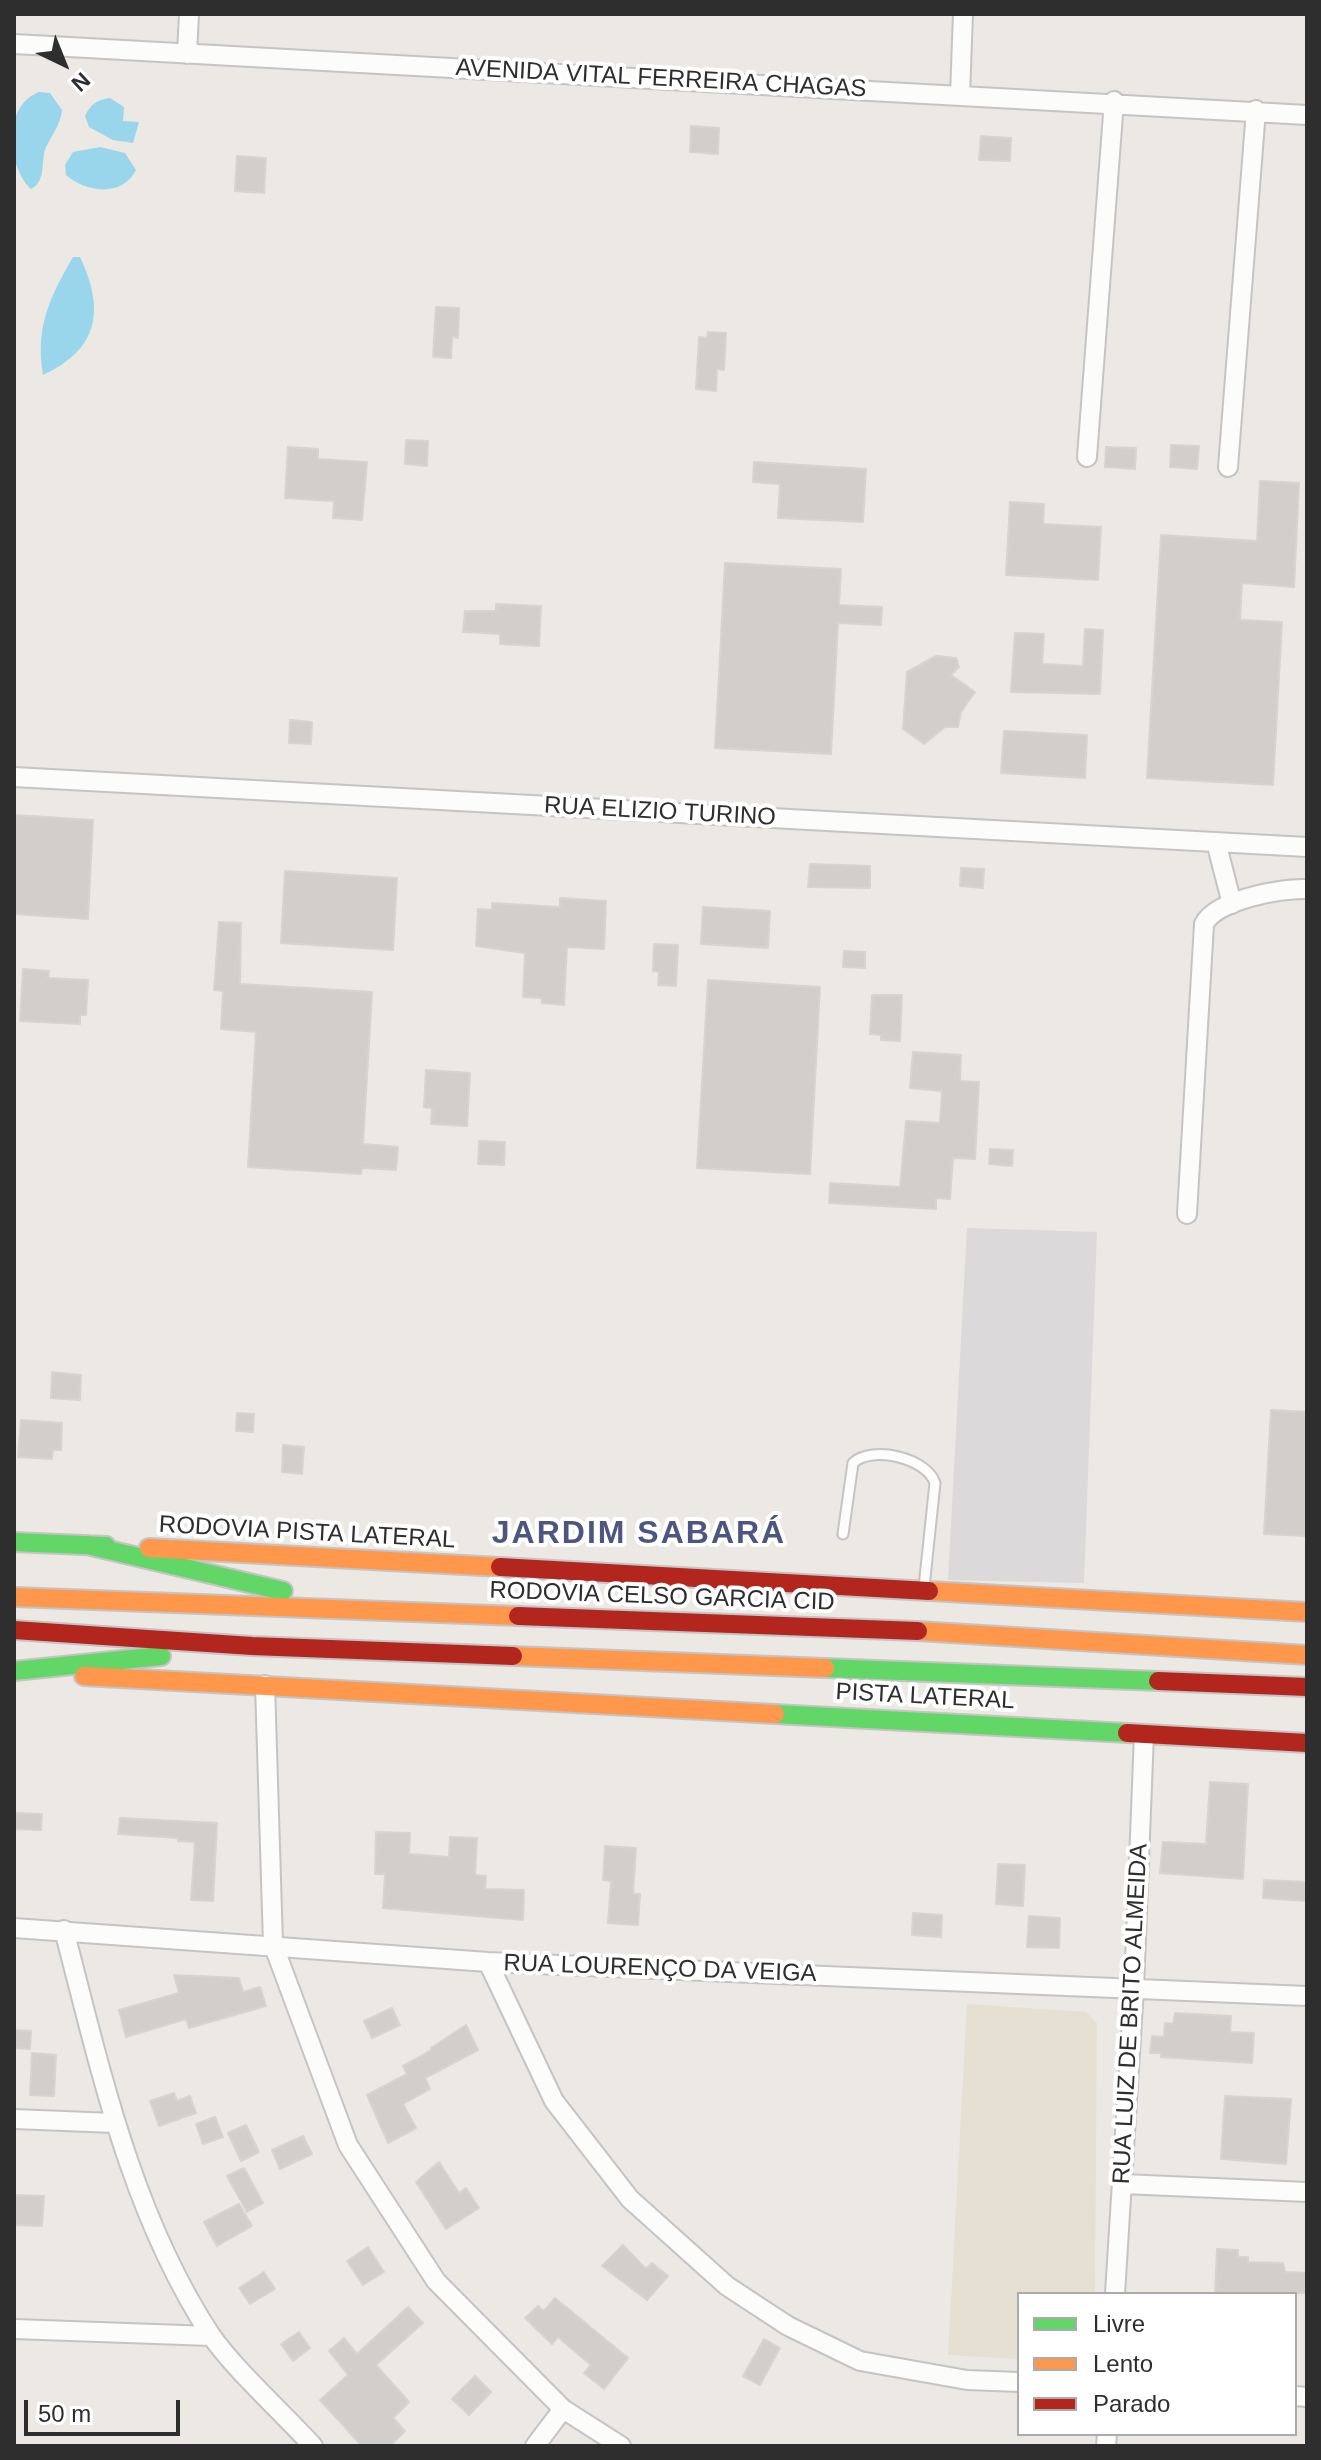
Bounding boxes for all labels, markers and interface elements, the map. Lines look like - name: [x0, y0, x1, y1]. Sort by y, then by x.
- north arrow: [24, 24, 104, 104]
- street label: AVENIDA VITAL FERREIRA CHAGAS: [455, 54, 867, 104]
- text: N: [66, 67, 95, 96]
- street label: RUA ELIZIO TURINO: [543, 792, 777, 832]
- street label: RODOVIA PISTA LATERAL: [158, 1511, 456, 1555]
- district label: JARDIM SABARÁ: [492, 1515, 786, 1553]
- street label: RODOVIA CELSO GARCIA CID: [489, 1577, 835, 1617]
- street label: PISTA LATERAL: [835, 1678, 1015, 1716]
- street label: RUA LUIZ DE BRITO ALMEIDA: [1108, 1843, 1154, 2185]
- street label: RUA LOURENÇO DA VEIGA: [503, 1949, 817, 1989]
- legend: [1017, 2292, 1297, 2436]
- text: Livre: [1093, 2310, 1145, 2337]
- text: Lento: [1093, 2350, 1153, 2377]
- scale bar: [28, 2384, 184, 2434]
- text: Parado: [1093, 2390, 1170, 2417]
- text: 50 m: [38, 2400, 91, 2427]

